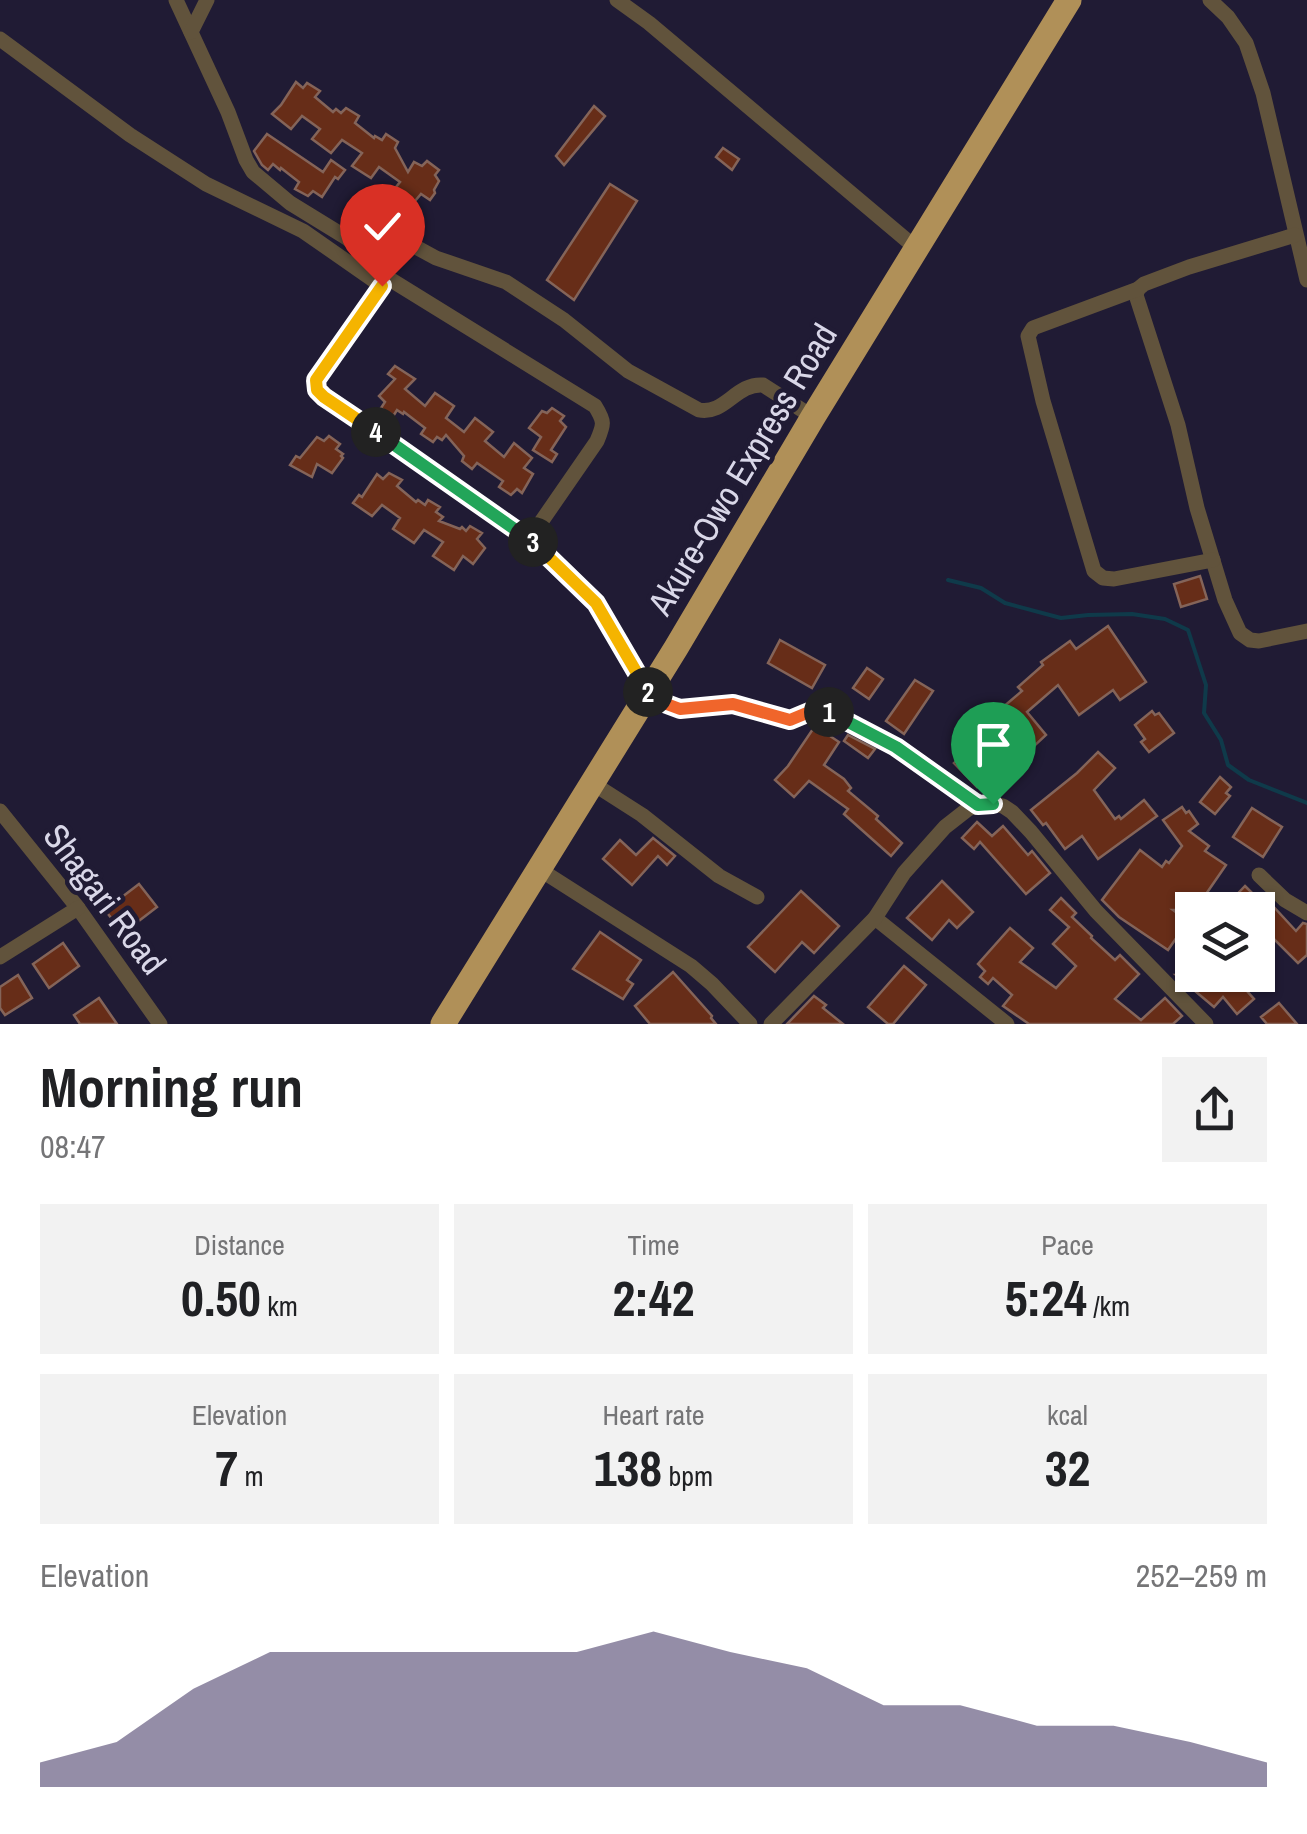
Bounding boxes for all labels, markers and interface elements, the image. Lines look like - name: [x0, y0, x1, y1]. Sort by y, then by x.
- pin: [340, 184, 425, 287]
- icon: check: [355, 199, 410, 254]
- street label: Akure-Owo Express Road: [636, 315, 848, 624]
- pin: 4: [351, 407, 401, 457]
- text: 4: [370, 413, 382, 451]
- pin: 3: [508, 517, 558, 567]
- text: 3: [527, 523, 539, 561]
- pin: 2: [623, 667, 673, 717]
- text: 2: [642, 673, 654, 711]
- pin: 1: [804, 687, 854, 737]
- text: 1: [823, 693, 835, 731]
- pin: [951, 702, 1036, 805]
- icon: arrive: [966, 717, 1021, 772]
- street label: Shagari Road: [33, 814, 177, 984]
- map controls: [1175, 892, 1275, 992]
- button: layers: [1175, 892, 1275, 992]
- text: Morning run: [40, 1050, 303, 1124]
- button: share: [1162, 1057, 1267, 1162]
- text: 08:47: [40, 1125, 106, 1168]
- text: Distance: [194, 1226, 285, 1264]
- text: Time: [628, 1226, 679, 1264]
- text: Pace: [1041, 1226, 1094, 1264]
- text: 0.50: [181, 1264, 261, 1332]
- text: 2:42: [612, 1264, 695, 1332]
- text: 5:24: [1005, 1264, 1087, 1332]
- text: km: [261, 1287, 298, 1325]
- text: /km: [1087, 1287, 1130, 1325]
- text: Elevation: [192, 1396, 287, 1434]
- text: Heart rate: [602, 1396, 705, 1434]
- text: kcal: [1047, 1396, 1088, 1434]
- text: 7: [215, 1434, 238, 1502]
- text: 138: [594, 1434, 662, 1502]
- text: 32: [1045, 1434, 1090, 1502]
- text: m: [238, 1457, 264, 1495]
- text: bpm: [662, 1457, 713, 1495]
- text: Elevation: [40, 1554, 149, 1597]
- text: 252–259 m: [1136, 1554, 1267, 1597]

